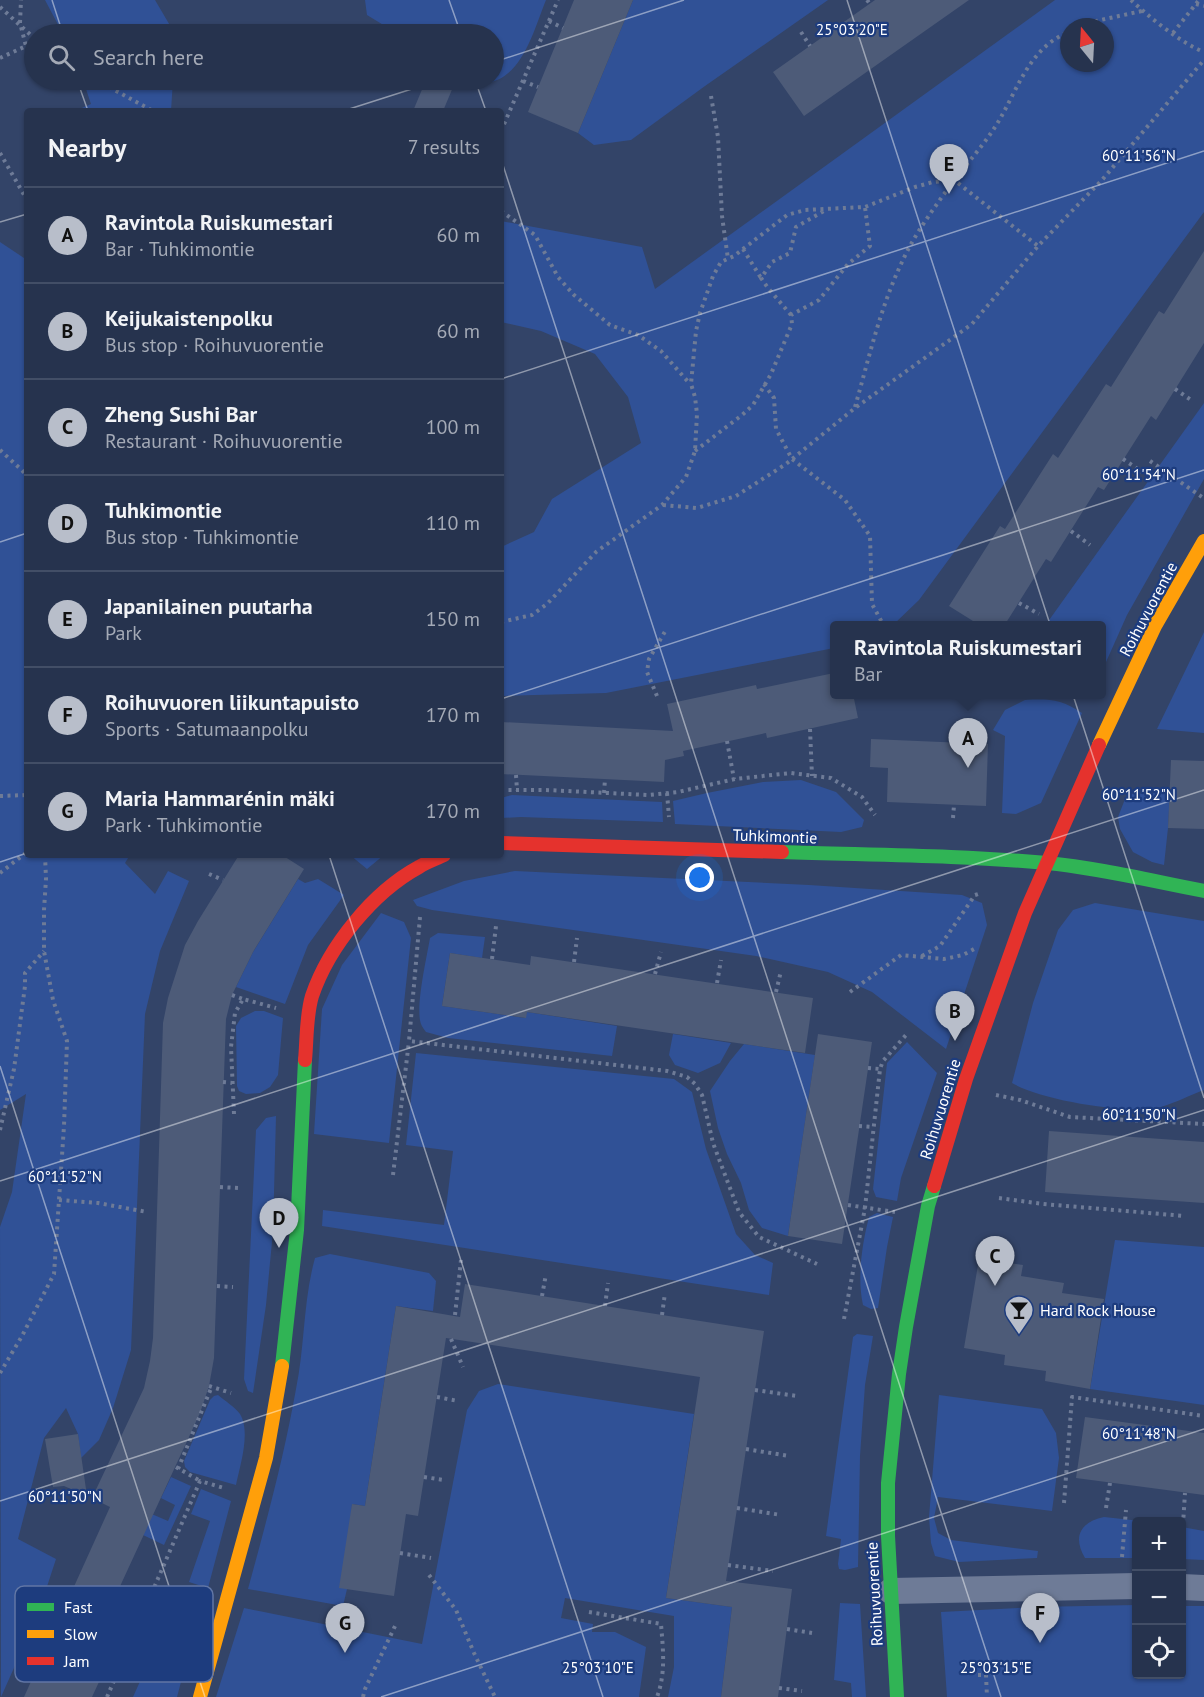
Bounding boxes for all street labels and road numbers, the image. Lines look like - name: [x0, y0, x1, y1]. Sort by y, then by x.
- street label: Roihuvuorentie: [1115, 558, 1181, 660]
- street label: Tuhkimontie: [732, 825, 818, 847]
- street label: Roihuvuorentie: [915, 1056, 965, 1162]
- street label: Roihuvuorentie: [861, 1542, 887, 1646]

